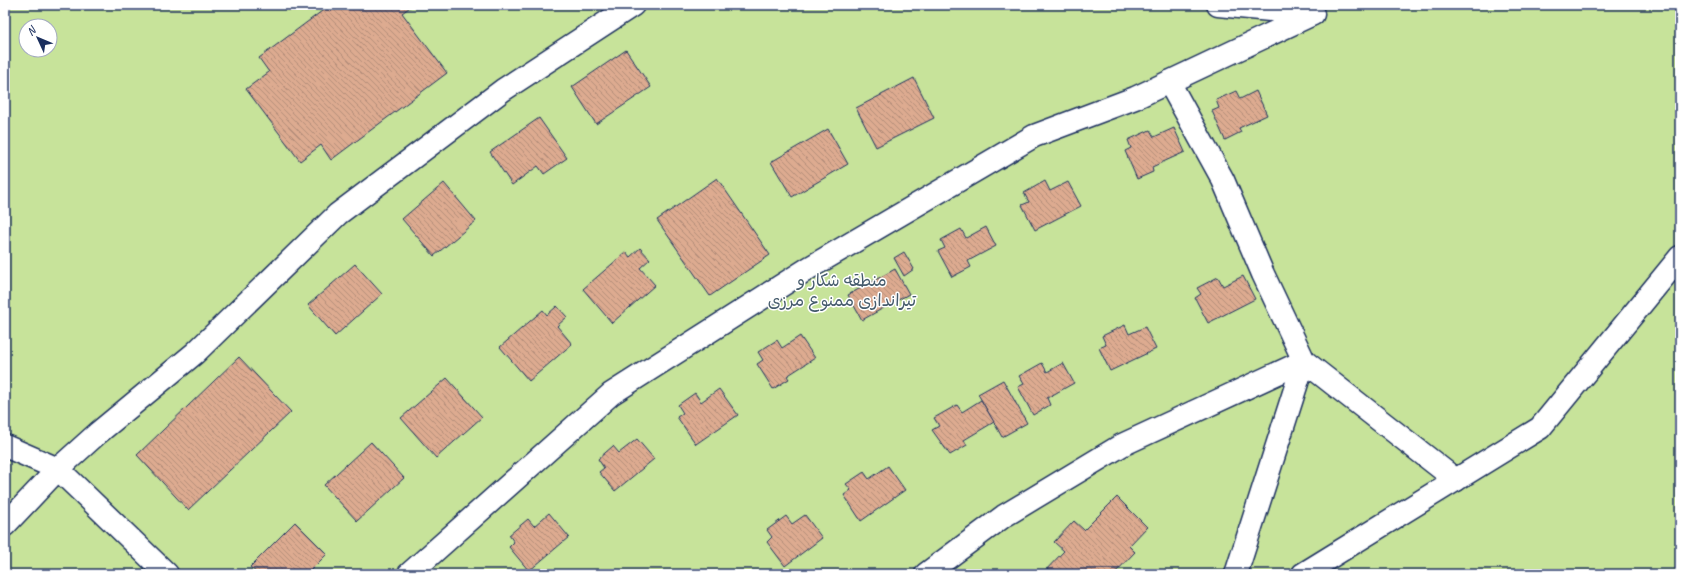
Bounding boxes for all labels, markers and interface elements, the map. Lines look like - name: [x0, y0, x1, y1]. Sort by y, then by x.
- north arrow: [18, 18, 58, 58]
- text: N: [23, 22, 40, 38]
- park label: منطقه شکار و تیراندازی ممنوع مرزی: [768, 270, 917, 312]

